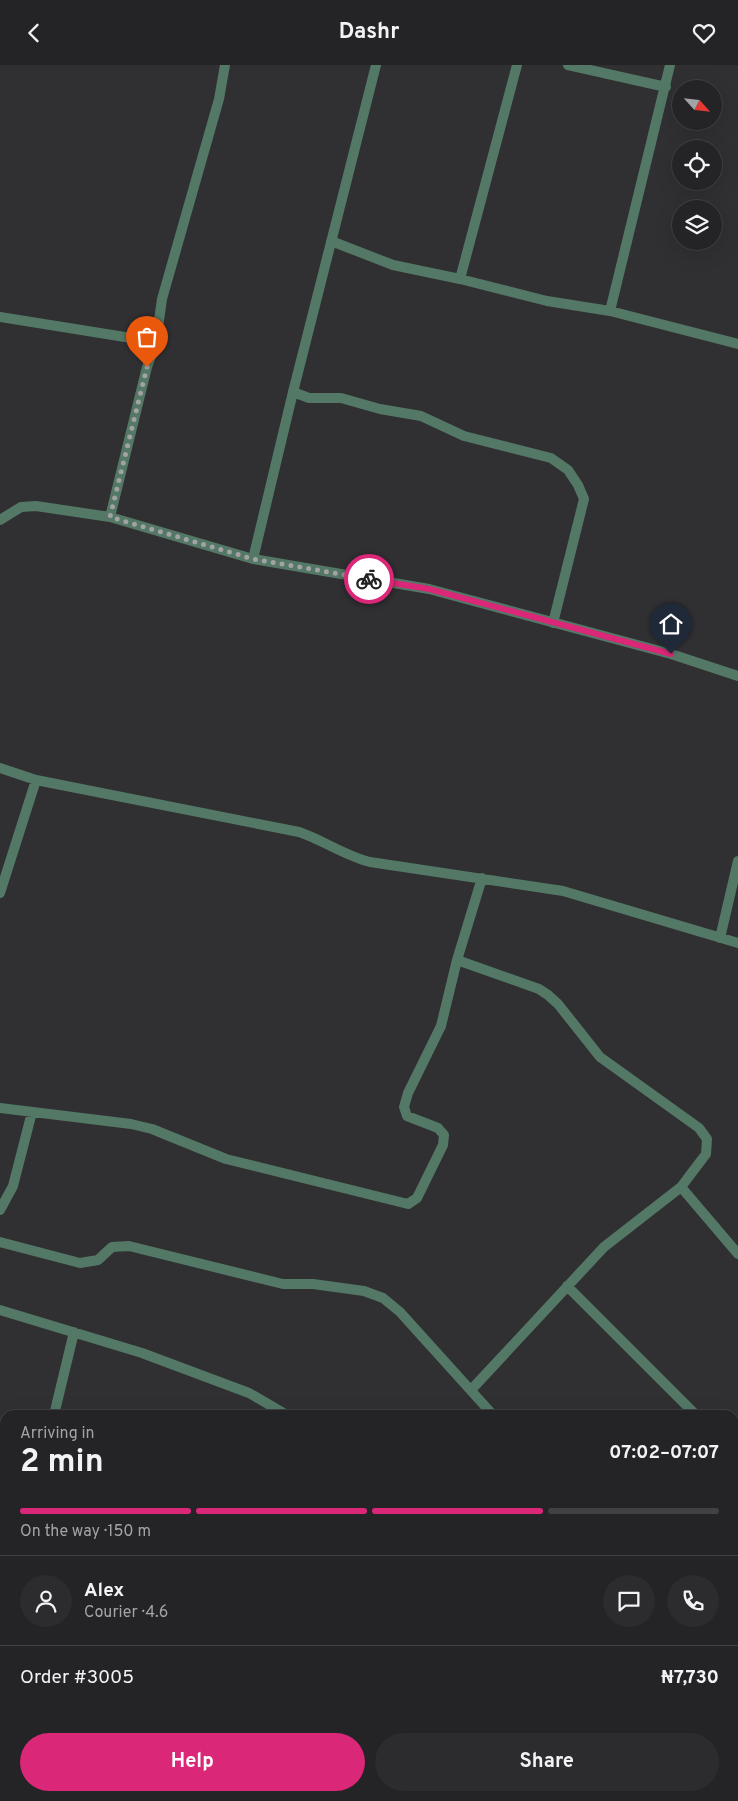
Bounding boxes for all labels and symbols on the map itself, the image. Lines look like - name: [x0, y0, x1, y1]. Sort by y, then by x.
- north arrow: [672, 80, 722, 130]
- pin: [126, 316, 168, 367]
- courier: [344, 554, 394, 604]
- pin: [650, 603, 692, 654]

